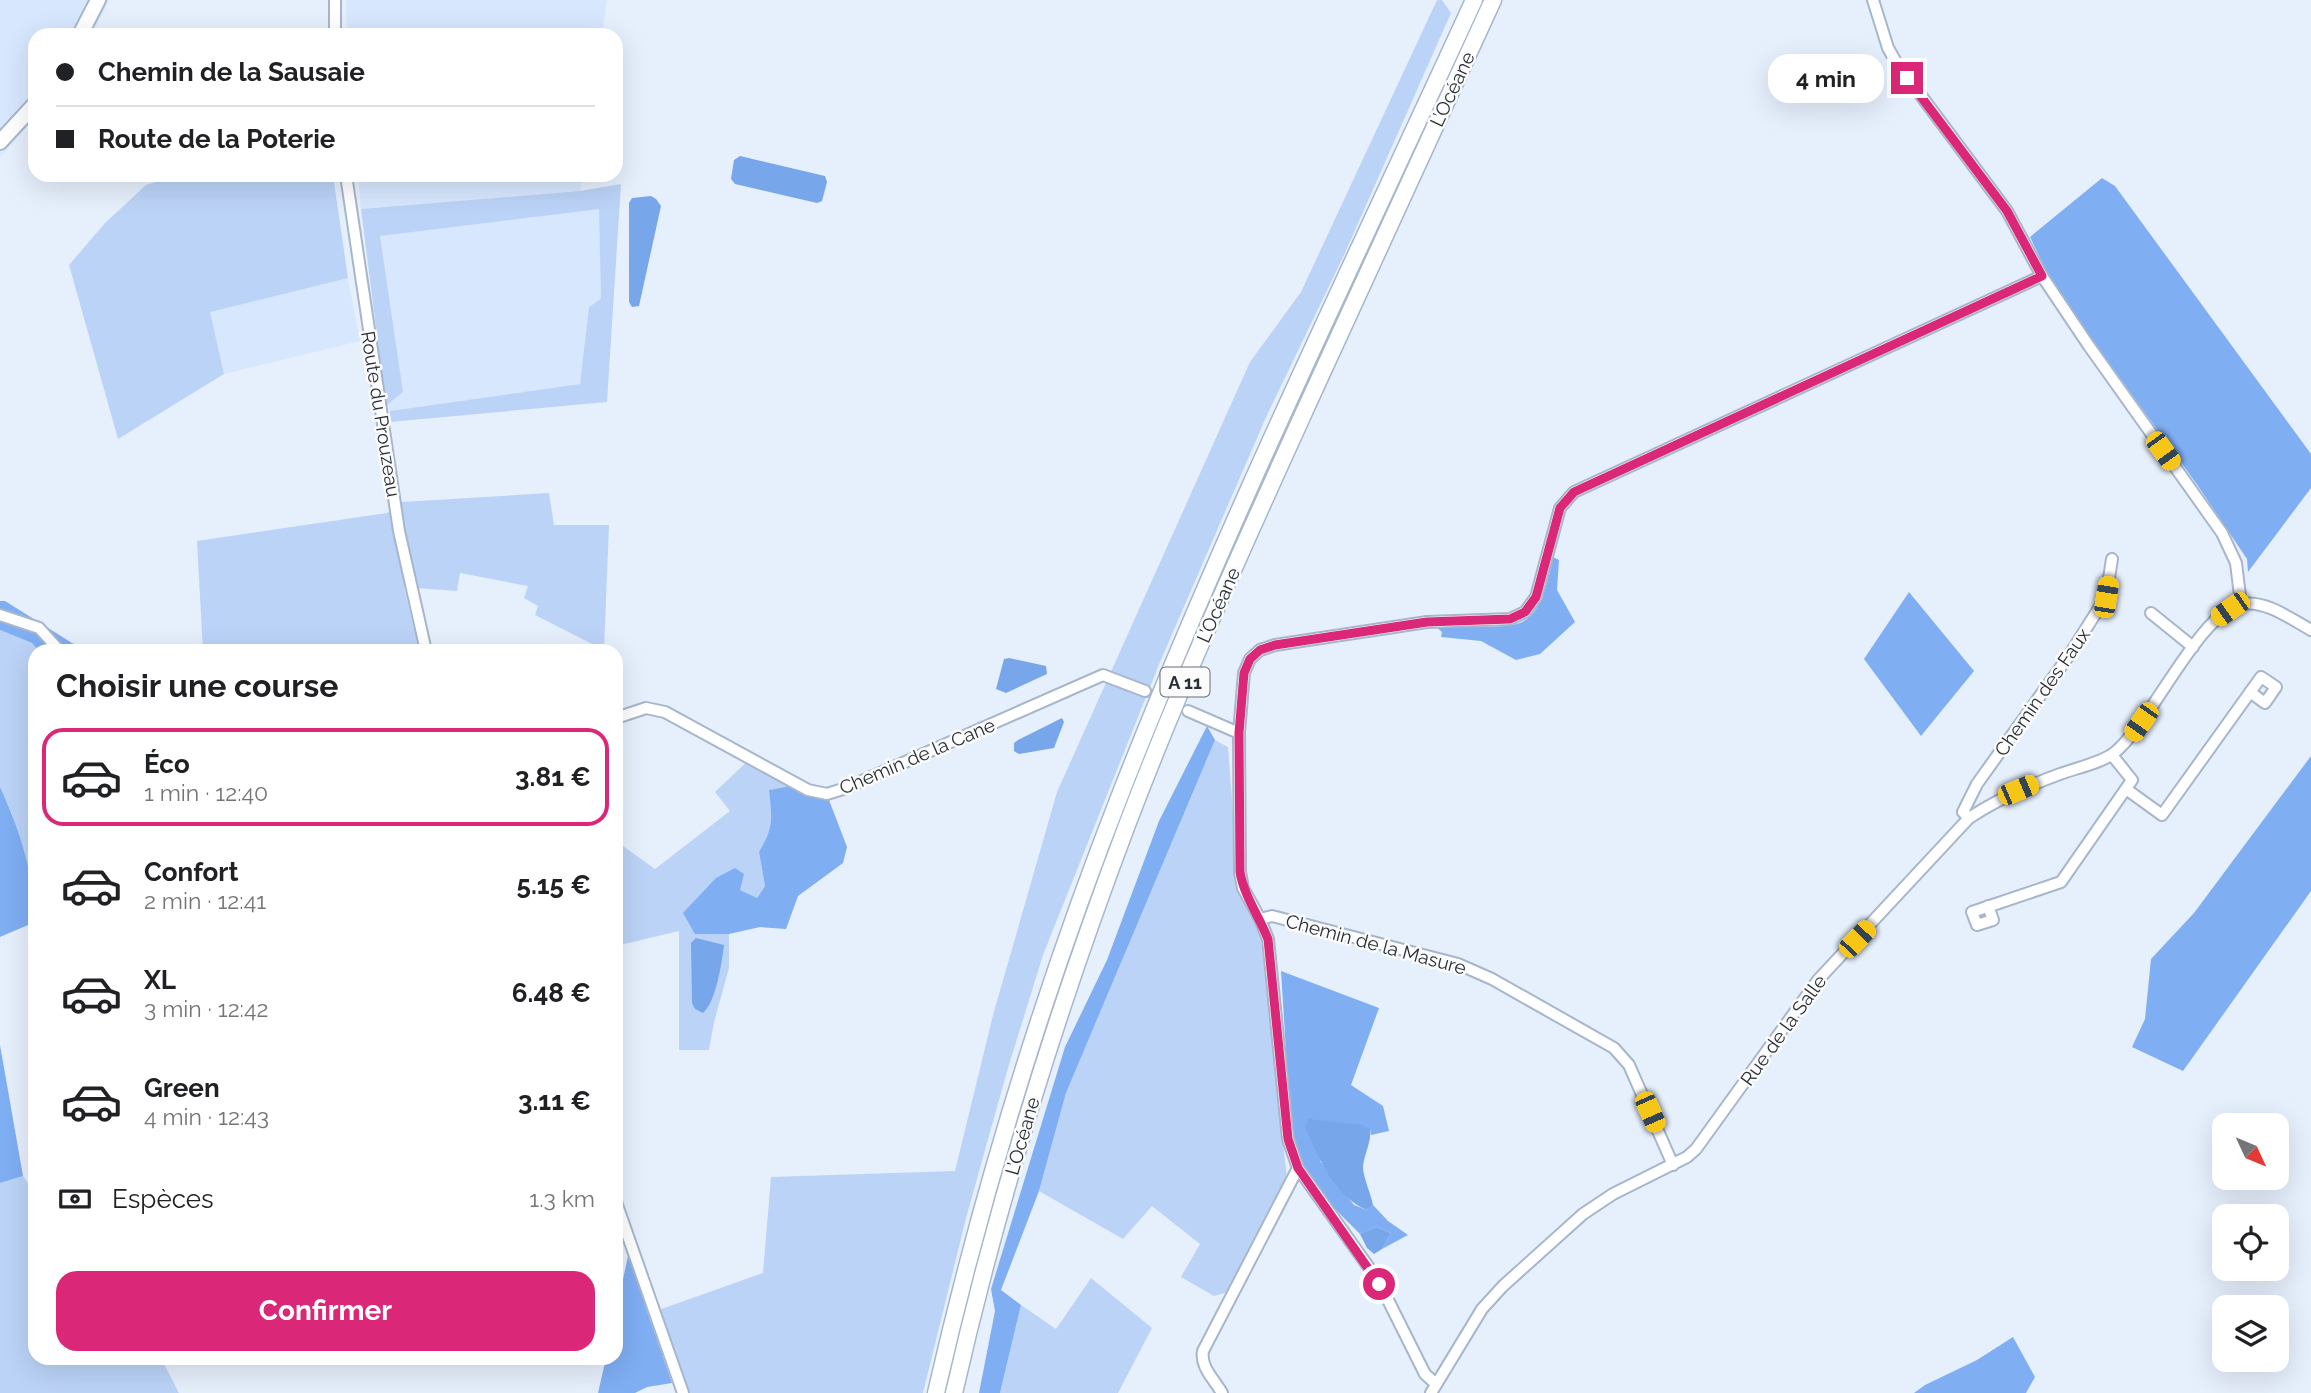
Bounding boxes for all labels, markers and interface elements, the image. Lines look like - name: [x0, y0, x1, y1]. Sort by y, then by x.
- street label: L’Océane: [1425, 48, 1479, 130]
- callout: 4 min: [1767, 54, 1882, 102]
- text: Chemin de la Sausaie: [98, 57, 365, 87]
- route end: [1891, 62, 1923, 94]
- text: 4 min: [1796, 65, 1856, 92]
- text: Route de la Poterie: [98, 124, 335, 154]
- street label: Route du Prouzeau: [357, 330, 405, 498]
- car: [2143, 428, 2184, 474]
- street label: L’Océane: [1192, 564, 1244, 646]
- car: [2093, 575, 2120, 619]
- car: [2207, 588, 2254, 630]
- street label: Chemin des Faux: [1990, 624, 2095, 760]
- text: Choisir une course: [56, 667, 339, 704]
- road number: A 11: [1160, 668, 1210, 696]
- car: [2121, 699, 2162, 745]
- street label: Chemin de la Cane: [836, 713, 998, 799]
- icon: car: [60, 746, 123, 809]
- text: Éco: [144, 749, 190, 779]
- text: 3.81 €: [515, 762, 591, 792]
- car: [1995, 772, 2042, 808]
- text: 1 min · 12:40: [144, 779, 268, 806]
- icon: car: [60, 854, 123, 917]
- text: Confort: [144, 857, 238, 887]
- text: 5.15 €: [517, 870, 591, 900]
- text: 2 min · 12:41: [144, 887, 266, 914]
- street label: Chemin de la Masure: [1283, 909, 1469, 979]
- car: [1835, 917, 1880, 961]
- icon: car: [60, 962, 123, 1025]
- text: XL: [144, 965, 176, 995]
- street label: Rue de la Salle: [1736, 970, 1830, 1090]
- text: 6.48 €: [512, 978, 591, 1008]
- text: 3 min · 12:42: [144, 995, 268, 1022]
- icon: car: [60, 1070, 123, 1133]
- text: Green: [144, 1073, 220, 1103]
- text: 3.11 €: [518, 1086, 591, 1116]
- car: [1632, 1089, 1669, 1135]
- street label: L’Océane: [1000, 1095, 1044, 1177]
- text: 4 min · 12:43: [144, 1103, 269, 1130]
- north arrow: [2212, 1113, 2289, 1190]
- map controls: [2212, 1113, 2289, 1372]
- icon: cash: [56, 1180, 94, 1218]
- text: Espèces: [112, 1184, 214, 1214]
- text: 1.3 km: [529, 1185, 595, 1212]
- button: locate: [2212, 1204, 2289, 1281]
- route start: [1363, 1268, 1395, 1300]
- button: Confirmer: [56, 1271, 595, 1351]
- button: layers: [2212, 1295, 2289, 1372]

